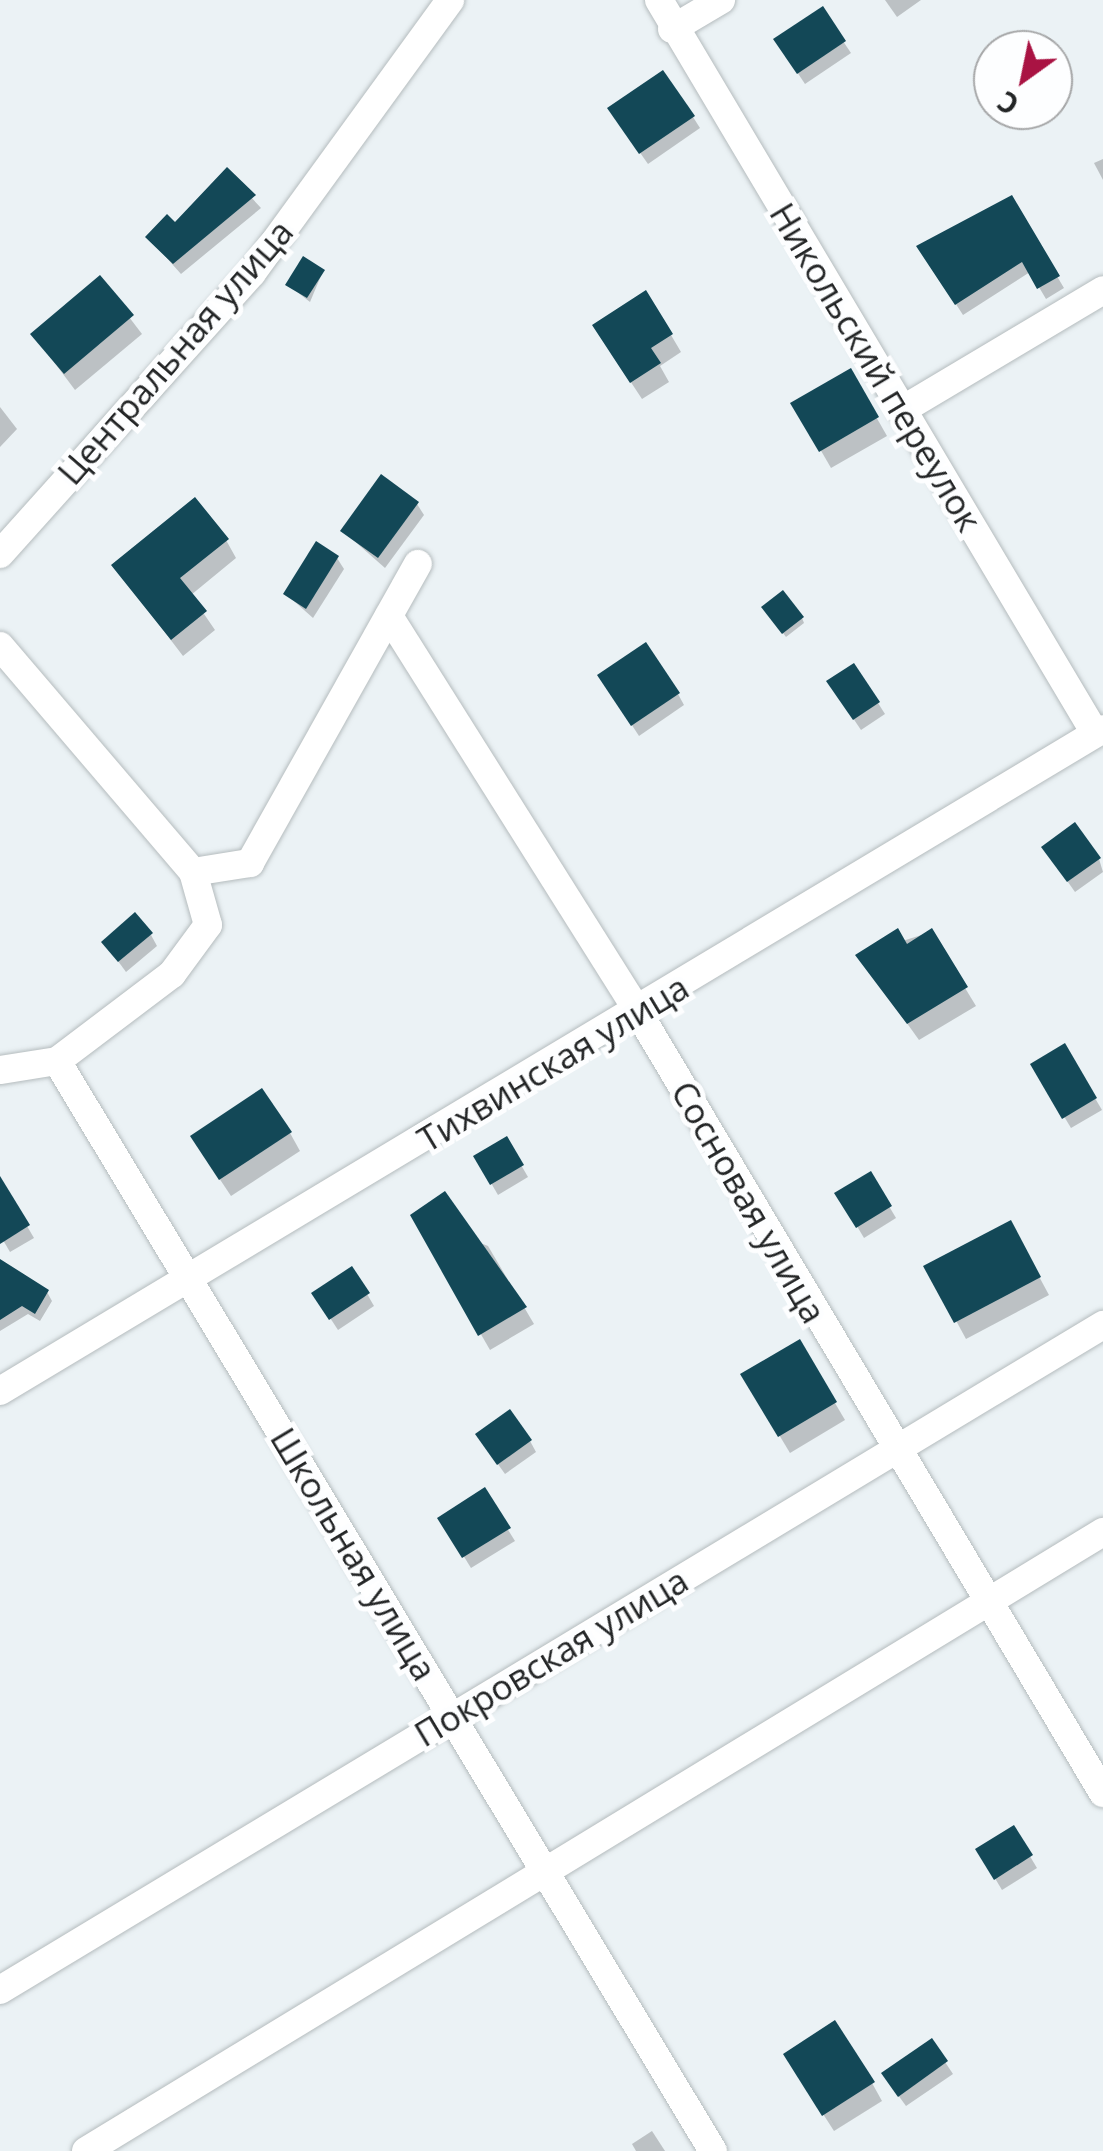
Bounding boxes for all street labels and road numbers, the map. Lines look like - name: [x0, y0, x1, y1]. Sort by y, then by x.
- street label: Никольский переулок: [761, 195, 991, 539]
- street label: Центральная улица: [49, 211, 301, 493]
- street label: Тихвинская улица: [410, 966, 696, 1160]
- street label: Сосновая улица: [663, 1074, 835, 1330]
- street label: Школьная улица: [262, 1420, 446, 1688]
- street label: Покровская улица: [407, 1559, 695, 1755]

